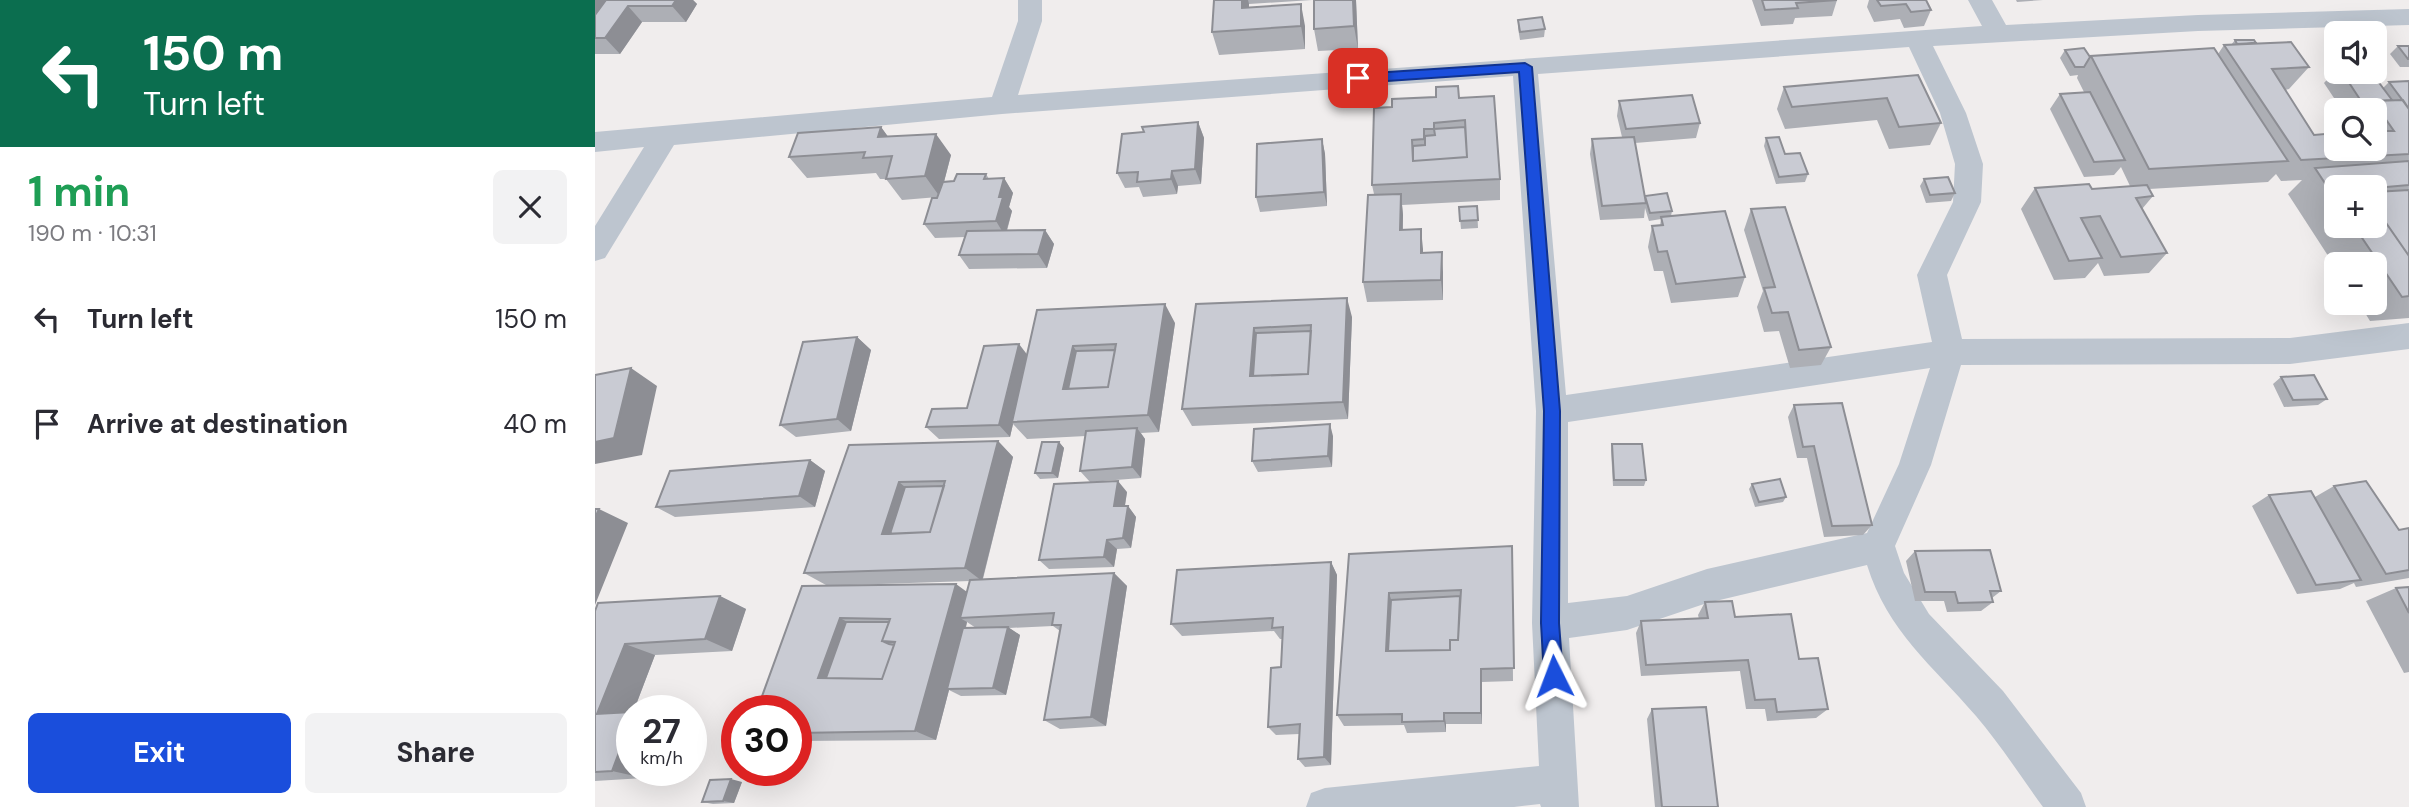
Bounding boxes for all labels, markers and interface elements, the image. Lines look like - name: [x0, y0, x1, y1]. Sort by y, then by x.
- text: 150 m: [143, 21, 283, 85]
- map controls: [2324, 21, 2387, 315]
- button: sound: [2324, 21, 2387, 84]
- icon: left: [28, 28, 119, 119]
- pin: [1328, 48, 1388, 108]
- icon: arrive: [1339, 59, 1377, 97]
- text: Turn left: [143, 83, 265, 125]
- button: search: [2324, 98, 2387, 161]
- text: 1 min: [28, 164, 130, 219]
- button: close: [493, 170, 567, 244]
- button: +: [2324, 175, 2387, 238]
- text: 190 m · 10:31: [28, 218, 157, 248]
- button: −: [2324, 252, 2387, 315]
- icon: left: [28, 300, 66, 338]
- text: Turn left: [87, 302, 194, 336]
- text: 150 m: [495, 302, 567, 336]
- icon: arrive: [28, 405, 66, 443]
- text: Arrive at destination: [87, 407, 348, 441]
- text: 40 m: [503, 407, 567, 441]
- position arrow: [1517, 639, 1591, 713]
- speed limit sign: 30: [721, 695, 812, 786]
- text: 27: [642, 708, 681, 754]
- button: Exit: [28, 713, 291, 793]
- button: Share: [305, 713, 567, 793]
- text: km/h: [640, 746, 683, 770]

